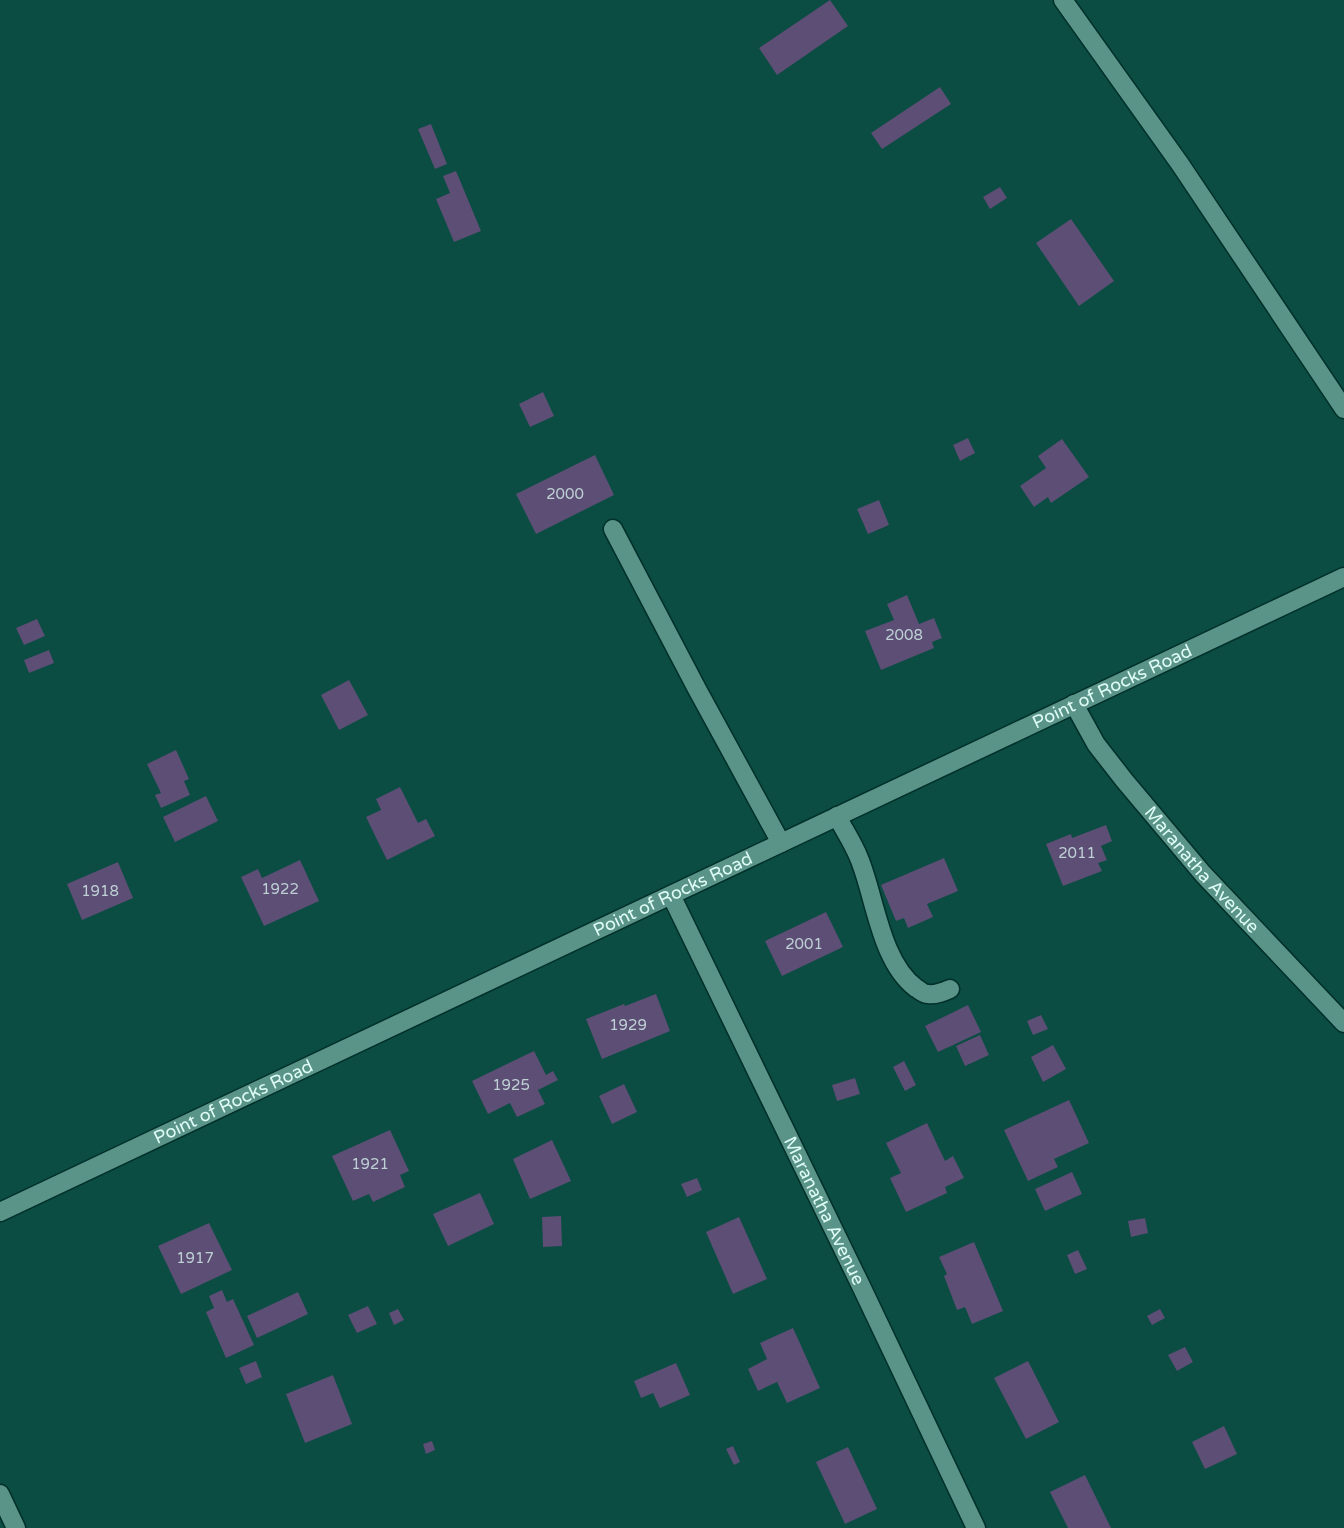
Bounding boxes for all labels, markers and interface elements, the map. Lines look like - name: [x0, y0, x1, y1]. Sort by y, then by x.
- house number: 2000: [546, 485, 584, 503]
- house number: 2008: [885, 626, 923, 644]
- street label: Point of Rocks Road: [1029, 639, 1195, 734]
- street label: Maranatha Avenue: [1140, 802, 1264, 938]
- house number: 2011: [1058, 844, 1096, 862]
- street label: Point of Rocks Road: [589, 847, 756, 941]
- house number: 1922: [261, 880, 299, 898]
- house number: 1918: [81, 882, 119, 900]
- house number: 2001: [785, 935, 823, 953]
- house number: 1929: [609, 1016, 647, 1034]
- street label: Point of Rocks Road: [150, 1055, 317, 1149]
- house number: 1925: [492, 1076, 530, 1094]
- street label: Maranatha Avenue: [779, 1133, 870, 1289]
- house number: 1921: [351, 1155, 389, 1173]
- house number: 1917: [176, 1249, 214, 1267]

